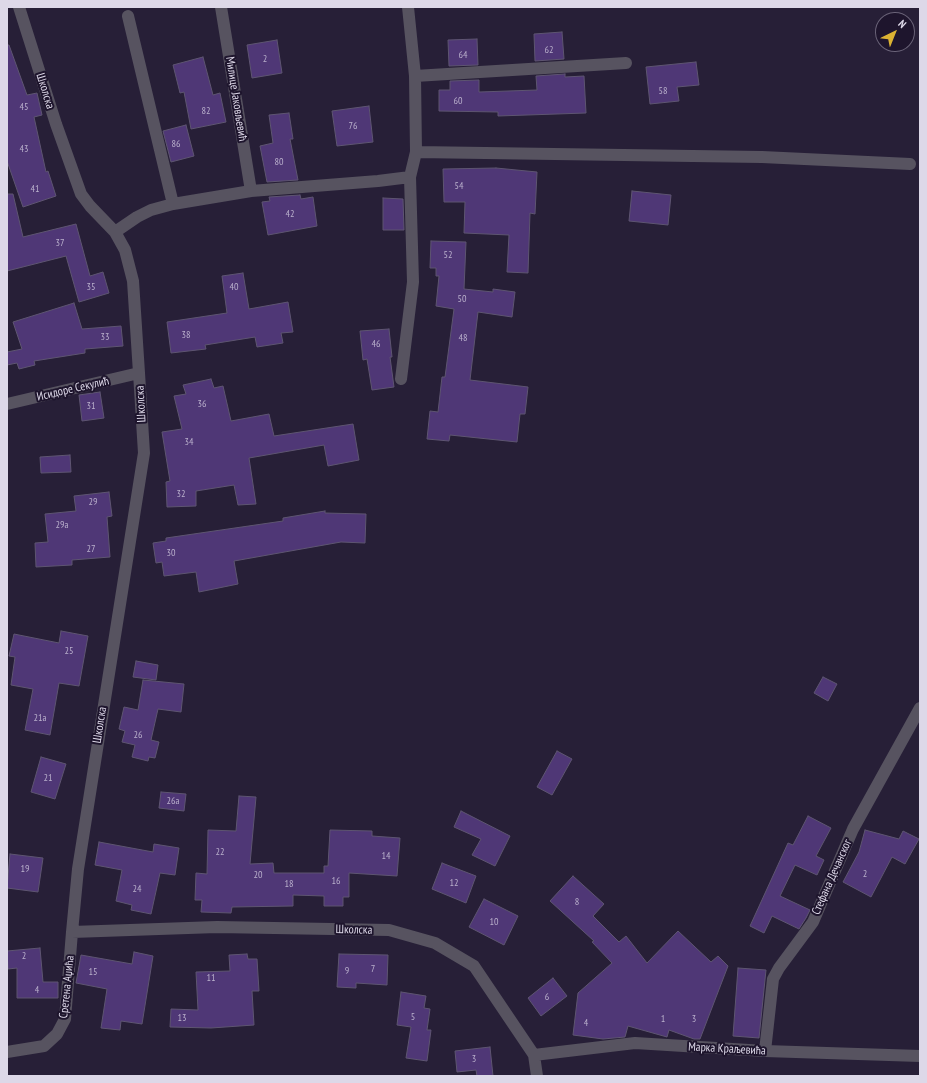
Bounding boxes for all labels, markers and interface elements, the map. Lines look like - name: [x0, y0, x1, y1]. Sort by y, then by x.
- north arrow: [875, 12, 915, 52]
- text: N: [896, 17, 909, 31]
- house number: 62: [545, 44, 553, 56]
- house number: 64: [459, 49, 467, 61]
- house number: 2: [263, 53, 267, 65]
- street label: Милице Јаковљевић: [222, 56, 250, 142]
- street label: Школска: [33, 71, 57, 111]
- house number: 58: [659, 85, 667, 97]
- house number: 60: [454, 95, 462, 107]
- house number: 45: [20, 101, 28, 113]
- house number: 82: [202, 105, 210, 117]
- house number: 76: [349, 120, 357, 132]
- house number: 86: [172, 138, 180, 150]
- house number: 43: [20, 143, 28, 155]
- house number: 80: [275, 156, 283, 168]
- house number: 54: [455, 180, 463, 192]
- house number: 41: [31, 183, 39, 195]
- house number: 42: [286, 208, 294, 220]
- house number: 37: [56, 237, 64, 249]
- house number: 52: [444, 249, 452, 261]
- house number: 35: [87, 281, 95, 293]
- house number: 40: [230, 281, 238, 293]
- house number: 50: [458, 293, 466, 305]
- house number: 38: [182, 329, 190, 341]
- house number: 33: [101, 331, 109, 343]
- house number: 48: [459, 332, 467, 344]
- house number: 46: [372, 338, 380, 350]
- street label: Исидоре Секулић: [35, 374, 111, 404]
- street label: Школска: [133, 385, 149, 423]
- house number: 36: [198, 398, 206, 410]
- house number: 31: [87, 400, 95, 412]
- house number: 34: [185, 436, 193, 448]
- house number: 32: [177, 488, 185, 500]
- house number: 29: [89, 496, 97, 508]
- house number: 29a: [56, 519, 68, 531]
- house number: 27: [87, 543, 95, 555]
- house number: 30: [167, 547, 175, 559]
- house number: 25: [65, 645, 73, 657]
- street label: Школска: [90, 706, 110, 744]
- house number: 21a: [34, 712, 46, 724]
- house number: 26: [134, 729, 142, 741]
- house number: 21: [44, 772, 52, 784]
- house number: 26a: [167, 795, 179, 807]
- street label: Стефана Дечанског: [809, 837, 855, 917]
- house number: 22: [216, 846, 224, 858]
- house number: 14: [382, 850, 390, 862]
- house number: 19: [21, 863, 29, 875]
- house number: 2: [863, 868, 867, 880]
- house number: 20: [254, 869, 262, 881]
- house number: 16: [332, 875, 340, 887]
- house number: 12: [450, 877, 458, 889]
- house number: 18: [285, 878, 293, 890]
- house number: 24: [133, 883, 141, 895]
- house number: 8: [575, 896, 579, 908]
- house number: 10: [490, 916, 498, 928]
- street label: Школска: [336, 922, 372, 938]
- house number: 2: [22, 950, 26, 962]
- street label: Сретена Аџића: [57, 955, 77, 1019]
- house number: 7: [371, 963, 375, 975]
- house number: 9: [345, 965, 349, 977]
- house number: 15: [89, 966, 97, 978]
- house number: 11: [207, 972, 215, 984]
- house number: 4: [35, 984, 39, 996]
- house number: 6: [545, 991, 549, 1003]
- house number: 5: [411, 1011, 415, 1023]
- house number: 13: [178, 1012, 186, 1024]
- house number: 1: [661, 1013, 665, 1025]
- house number: 3: [692, 1013, 696, 1025]
- house number: 4: [584, 1017, 588, 1029]
- street label: Марка Краљевића: [688, 1040, 766, 1058]
- house number: 3: [472, 1053, 476, 1065]

